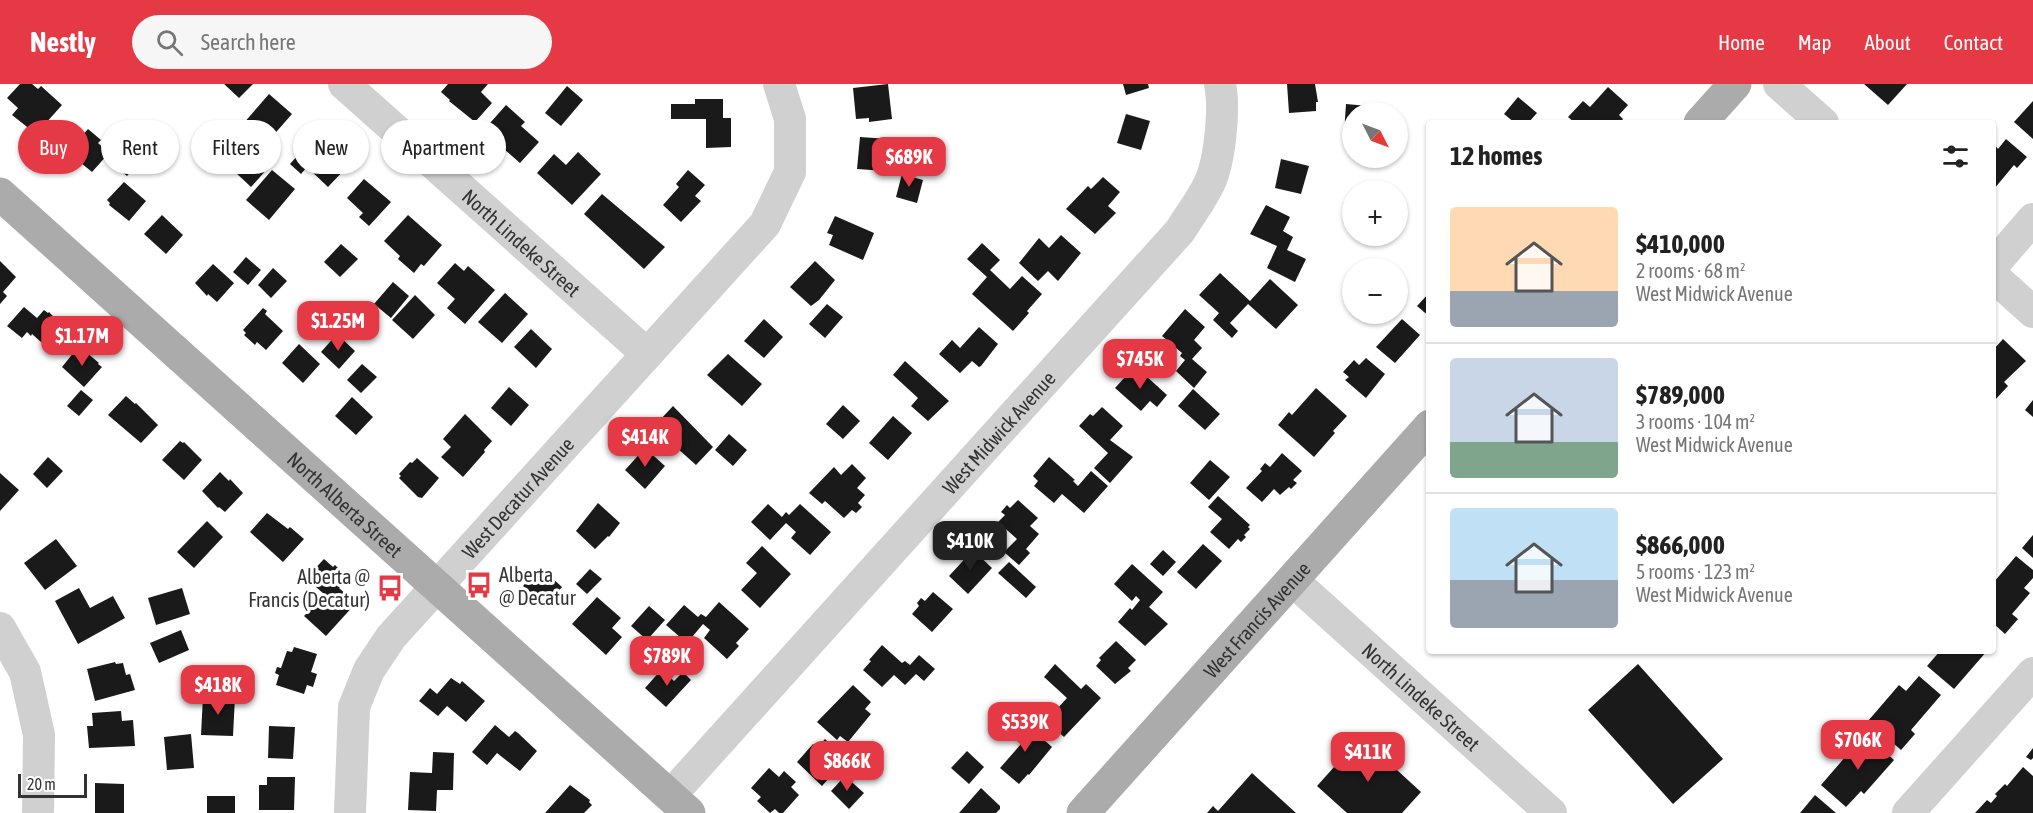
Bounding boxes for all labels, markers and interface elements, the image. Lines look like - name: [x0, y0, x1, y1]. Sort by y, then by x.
- search box: [132, 15, 552, 69]
- text: Nestly: [30, 26, 96, 58]
- icon: search: [153, 26, 186, 59]
- text: Search here: [201, 29, 296, 55]
- text: Home: [1718, 30, 1765, 54]
- text: Map: [1798, 30, 1832, 54]
- text: About: [1865, 30, 1911, 54]
- text: Contact: [1944, 30, 2003, 54]
- north arrow: [1342, 102, 1408, 168]
- map controls: [1342, 102, 1408, 324]
- chip: Buy: [18, 120, 89, 174]
- chip: Rent: [101, 120, 179, 174]
- chip: Filters: [191, 120, 281, 174]
- chip: New: [293, 120, 369, 174]
- chip: Apartment: [381, 120, 506, 174]
- pin: $689K: [867, 137, 951, 188]
- icon: filters: [1939, 140, 1972, 173]
- text: 12 homes: [1450, 141, 1543, 171]
- text: $689K: [886, 145, 932, 168]
- button: +: [1342, 180, 1408, 246]
- street label: North Lindeke Street: [458, 184, 585, 301]
- text: $410,000: [1636, 229, 1725, 259]
- icon: home: [1498, 231, 1570, 303]
- button: −: [1342, 258, 1408, 324]
- text: 2 rooms · 68 m²: [1636, 259, 1746, 282]
- text: West Midwick Avenue: [1636, 282, 1793, 305]
- pin: $1.25M: [289, 301, 387, 352]
- text: $1.25M: [311, 309, 365, 332]
- pin: $1.17M: [33, 316, 131, 367]
- text: $1.17M: [55, 324, 109, 347]
- pin: $745K: [1098, 339, 1182, 390]
- text: $745K: [1117, 347, 1163, 370]
- street label: West Midwick Avenue: [937, 366, 1059, 498]
- text: $789,000: [1636, 380, 1725, 410]
- icon: home: [1498, 382, 1570, 454]
- text: 3 rooms · 104 m²: [1636, 410, 1755, 433]
- pin: $414K: [603, 417, 687, 468]
- text: $414K: [622, 425, 668, 448]
- street label: West Decatur Avenue: [457, 432, 578, 563]
- text: West Midwick Avenue: [1636, 433, 1793, 456]
- street label: North Alberta Street: [283, 447, 407, 562]
- pin: $410K: [928, 521, 1012, 572]
- text: $410K: [947, 529, 993, 552]
- text: $866,000: [1636, 530, 1725, 560]
- icon: home: [1498, 532, 1570, 604]
- street label: West Francis Avenue: [1199, 557, 1315, 682]
- text: 5 rooms · 123 m²: [1636, 560, 1755, 583]
- place label: Alberta @ Decatur: [499, 563, 577, 609]
- place label: Alberta @ Francis (Decatur): [248, 565, 370, 611]
- bus stop icon: Alberta @ Decatur: [464, 570, 494, 600]
- bus stop icon: Alberta @ Francis (Decatur): [375, 573, 405, 603]
- text: West Midwick Avenue: [1636, 583, 1793, 606]
- pin: $789K: [625, 636, 709, 687]
- street label: North Lindeke Street: [1358, 638, 1485, 755]
- text: $789K: [644, 644, 690, 667]
- pin: $418K: [176, 665, 260, 716]
- text: $418K: [195, 673, 241, 696]
- pin: $539K: [983, 702, 1067, 753]
- text: $539K: [1002, 710, 1048, 733]
- pin: $706K: [1816, 720, 1900, 771]
- text: $706K: [1835, 728, 1881, 751]
- pin: $411K: [1326, 732, 1410, 783]
- text: $411K: [1345, 740, 1391, 763]
- pin: $866K: [805, 741, 889, 792]
- text: $866K: [824, 749, 870, 772]
- scale bar: [18, 771, 87, 798]
- text: 20 m: [27, 775, 56, 793]

